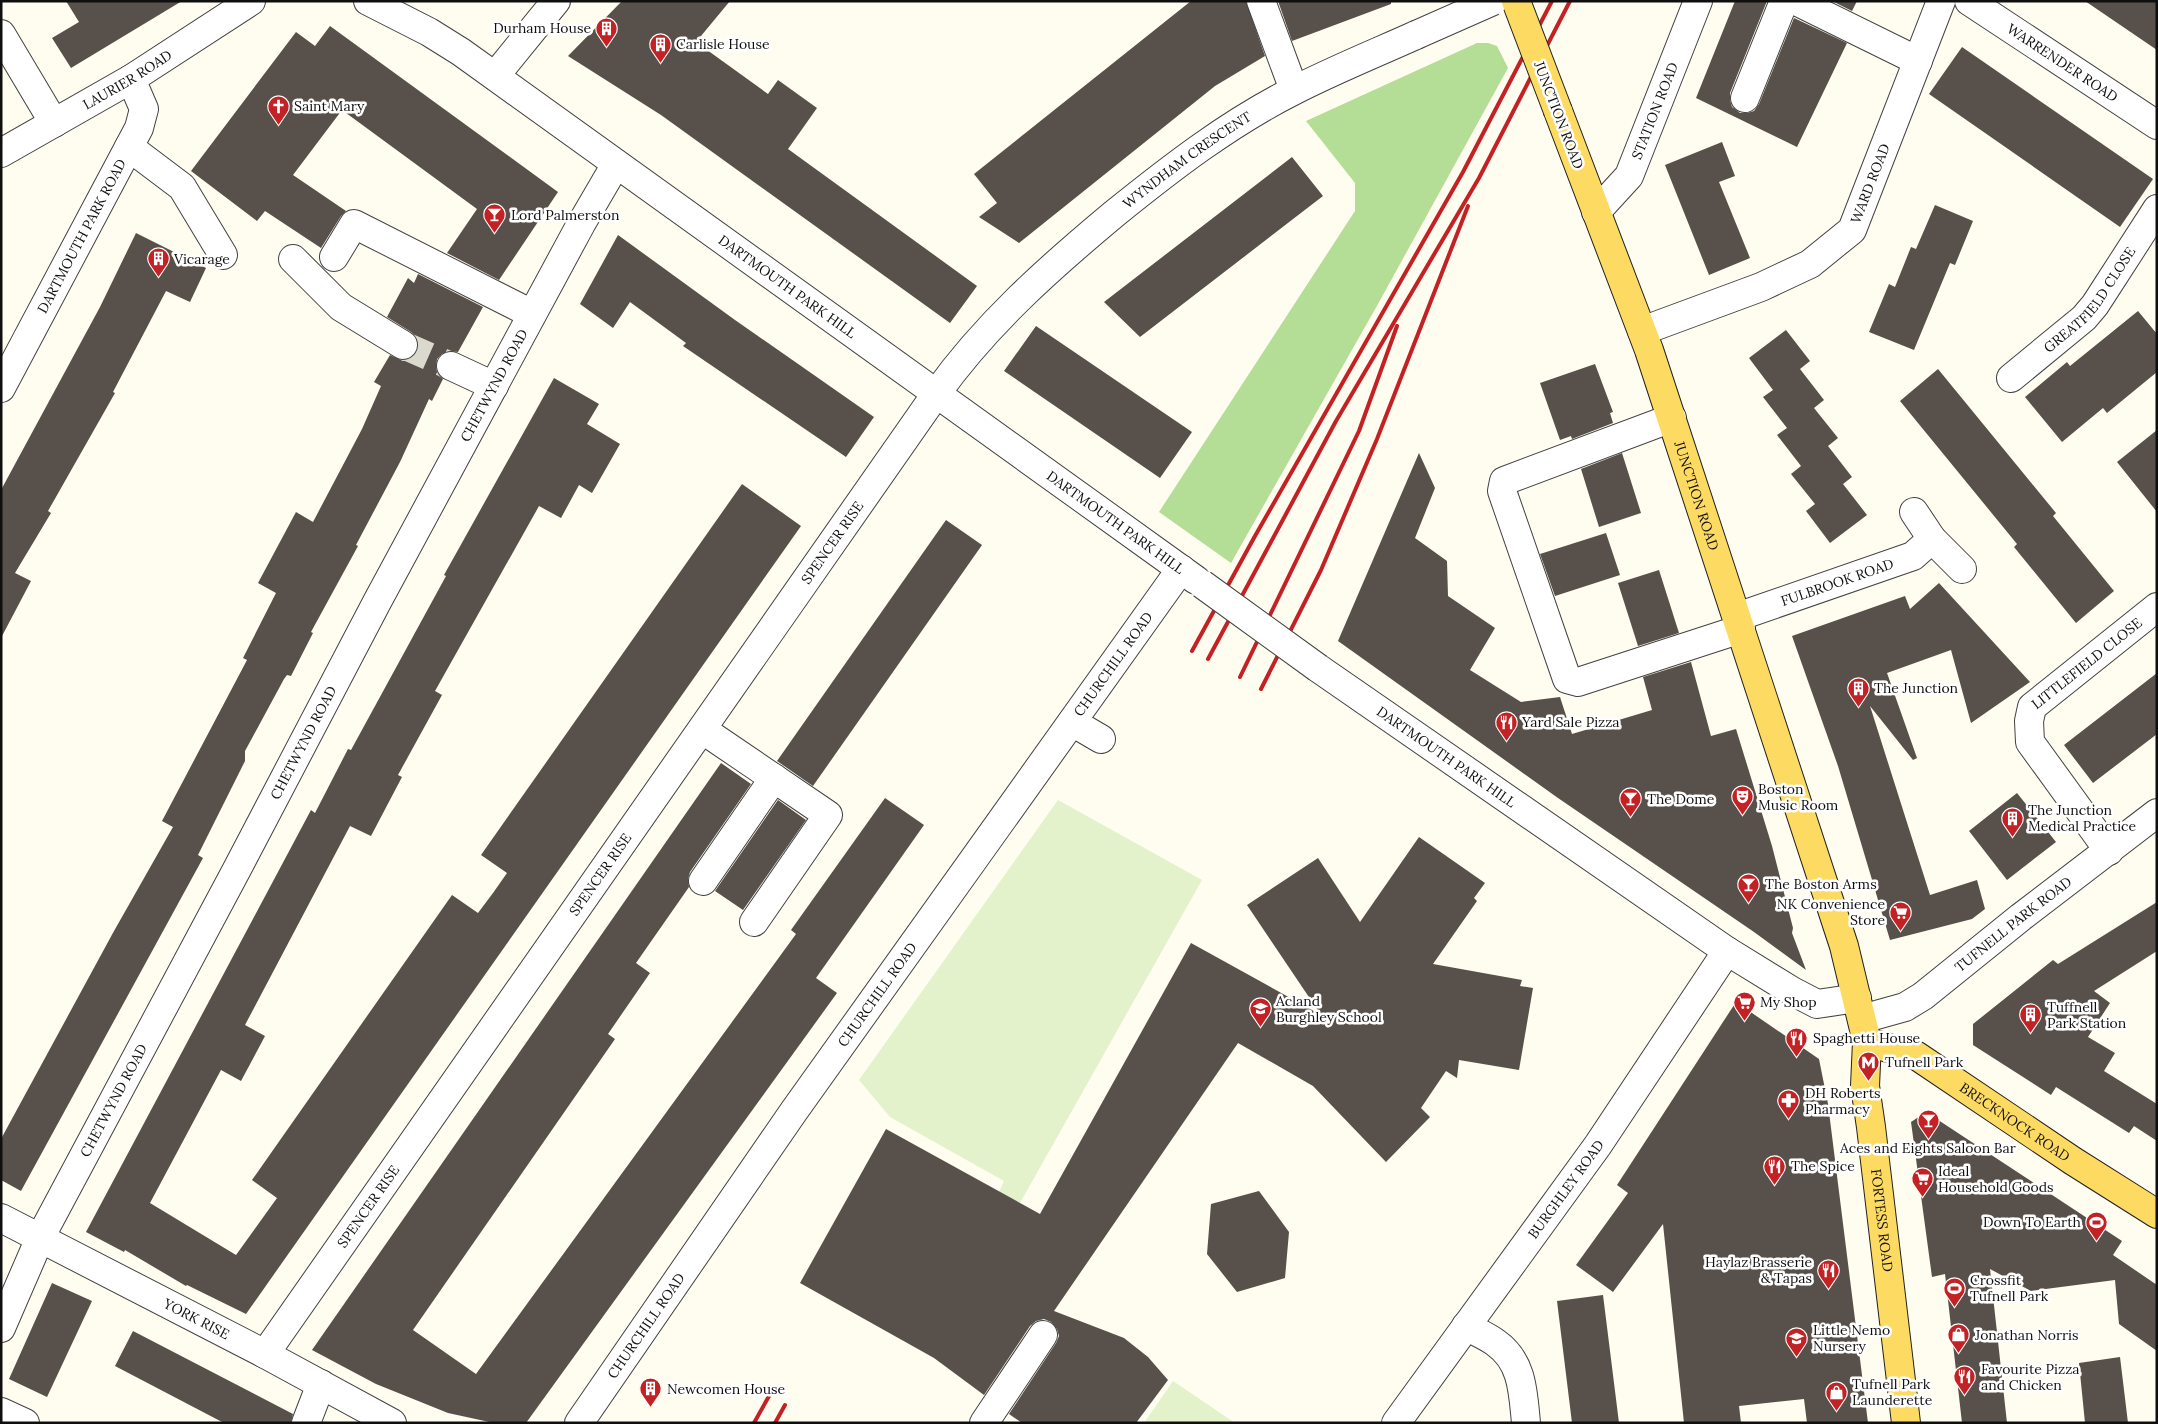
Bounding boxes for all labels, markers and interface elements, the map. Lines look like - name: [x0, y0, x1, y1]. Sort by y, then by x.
- building icon: Durham House: [595, 16, 619, 47]
- place label: Durham House: [493, 19, 591, 37]
- street label: WARRENDER ROAD: [2003, 19, 2122, 106]
- building icon: Carlisle House: [648, 32, 672, 63]
- place label: Carlisle House: [676, 35, 770, 53]
- street label: LAURIER ROAD: [80, 46, 175, 114]
- street label: JUNCTION ROAD: [1530, 58, 1588, 171]
- street label: STATION ROAD: [1627, 60, 1682, 162]
- church icon: Saint Mary: [266, 94, 290, 125]
- place label: Saint Mary: [294, 97, 365, 115]
- street label: WYNDHAM CRESCENT: [1119, 107, 1254, 212]
- street label: WARD ROAD: [1847, 141, 1894, 226]
- street label: DARTMOUTH PARK ROAD: [33, 156, 130, 316]
- bar icon: Lord Palmerston: [483, 203, 507, 234]
- place label: Lord Palmerston: [511, 206, 620, 224]
- street label: DARTMOUTH PARK HILL: [715, 231, 860, 342]
- street label: GREATFIELD CLOSE: [2040, 243, 2139, 356]
- building icon: Vicarage: [146, 247, 170, 278]
- place label: Vicarage: [173, 250, 230, 268]
- street label: CHETWYND ROAD: [456, 326, 532, 445]
- street label: JUNCTION ROAD: [1670, 438, 1723, 553]
- street label: DARTMOUTH PARK HILL: [1043, 467, 1188, 578]
- street label: SPENCER RISE: [797, 497, 867, 587]
- street label: FULBROOK ROAD: [1778, 554, 1896, 610]
- street label: CHURCHILL ROAD: [1070, 608, 1157, 720]
- street label: LITTLEFIELD CLOSE: [2028, 613, 2146, 713]
- building icon: The Junction: [1846, 676, 1870, 707]
- place label: The Junction: [1874, 679, 1959, 697]
- street label: CHETWYND ROAD: [266, 683, 340, 803]
- street label: DARTMOUTH PARK HILL: [1373, 702, 1519, 811]
- restaurant icon: Yard Sale Pizza: [1494, 710, 1518, 741]
- place label: Yard Sale Pizza: [1521, 713, 1620, 731]
- place label: Boston Music Room: [1758, 780, 1839, 814]
- theatre icon: Boston Music Room: [1730, 785, 1754, 816]
- bar icon: The Dome: [1619, 787, 1643, 818]
- place label: The Dome: [1647, 790, 1715, 808]
- place label: The Junction Medical Practice: [2028, 801, 2136, 835]
- building icon: The Junction Medical Practice: [2000, 806, 2024, 837]
- street label: SPENCER RISE: [565, 829, 635, 919]
- bar icon: The Boston Arms: [1737, 872, 1761, 903]
- street label: TUFNELL PARK ROAD: [1951, 872, 2075, 976]
- place label: The Boston Arms: [1765, 875, 1877, 893]
- place label: NK Convenience Store: [1777, 895, 1885, 929]
- supermarket icon: NK Convenience Store: [1889, 900, 1913, 931]
- street label: CHURCHILL ROAD: [834, 939, 921, 1050]
- supermarket icon: My Shop: [1732, 990, 1756, 1021]
- place label: Acland Burghley School: [1275, 992, 1382, 1026]
- place label: My Shop: [1760, 993, 1817, 1011]
- school or university icon: Acland Burghley School: [1248, 997, 1272, 1028]
- place label: Tuffnell Park Station: [2047, 998, 2127, 1032]
- building icon: Tuffnell Park Station: [2019, 1003, 2043, 1034]
- restaurant icon: Spaghetti House: [1785, 1026, 1809, 1057]
- place label: Spaghetti House: [1813, 1029, 1921, 1047]
- street label: CHETWYND ROAD: [76, 1041, 151, 1160]
- metro station icon: Tufnell Park: [1857, 1050, 1881, 1081]
- place label: Tufnell Park: [1885, 1053, 1964, 1071]
- street label: BRECKNOCK ROAD: [1956, 1078, 2074, 1165]
- place label: DH Roberts Pharmacy: [1805, 1084, 1881, 1118]
- pharmacy icon: DH Roberts Pharmacy: [1777, 1089, 1801, 1120]
- bar icon: Aces and Eights Saloon Bar: [1916, 1108, 1940, 1139]
- street label: BURGHLEY ROAD: [1524, 1136, 1608, 1242]
- place label: Aces and Eights Saloon Bar: [1839, 1139, 2016, 1157]
- restaurant icon: The Spice: [1763, 1154, 1787, 1185]
- place label: The Spice: [1791, 1157, 1855, 1175]
- street label: SPENCER RISE: [333, 1161, 403, 1251]
- place label: Ideal Household Goods: [1938, 1162, 2054, 1196]
- supermarket icon: Ideal Household Goods: [1910, 1167, 1934, 1198]
- street label: FORTESS ROAD: [1867, 1168, 1897, 1273]
- sports icon: Down To Earth: [2085, 1210, 2109, 1241]
- place label: Down To Earth: [1983, 1213, 2081, 1231]
- place label: Haylaz Brasserie & Tapas: [1705, 1253, 1812, 1287]
- restaurant icon: Haylaz Brasserie & Tapas: [1816, 1258, 1840, 1289]
- street label: CHURCHILL ROAD: [603, 1270, 689, 1382]
- place label: Crossfit Tufnell Park: [1970, 1271, 2049, 1305]
- sports icon: Crossfit Tufnell Park: [1942, 1276, 1966, 1307]
- street label: YORK RISE: [160, 1294, 233, 1343]
- place label: Little Nemo Nursery: [1813, 1321, 1890, 1355]
- shop icon: Jonathan Norris: [1947, 1323, 1971, 1354]
- school or university icon: Little Nemo Nursery: [1785, 1326, 1809, 1357]
- place label: Jonathan Norris: [1974, 1326, 2078, 1344]
- place label: Favourite Pizza and Chicken: [1981, 1360, 2080, 1394]
- restaurant icon: Favourite Pizza and Chicken: [1953, 1365, 1977, 1396]
- place label: Tufnell Park Launderette: [1852, 1375, 1933, 1409]
- building icon: Newcomen House: [639, 1377, 663, 1408]
- place label: Newcomen House: [667, 1380, 786, 1398]
- shop icon: Tufnell Park Launderette: [1824, 1380, 1848, 1411]

